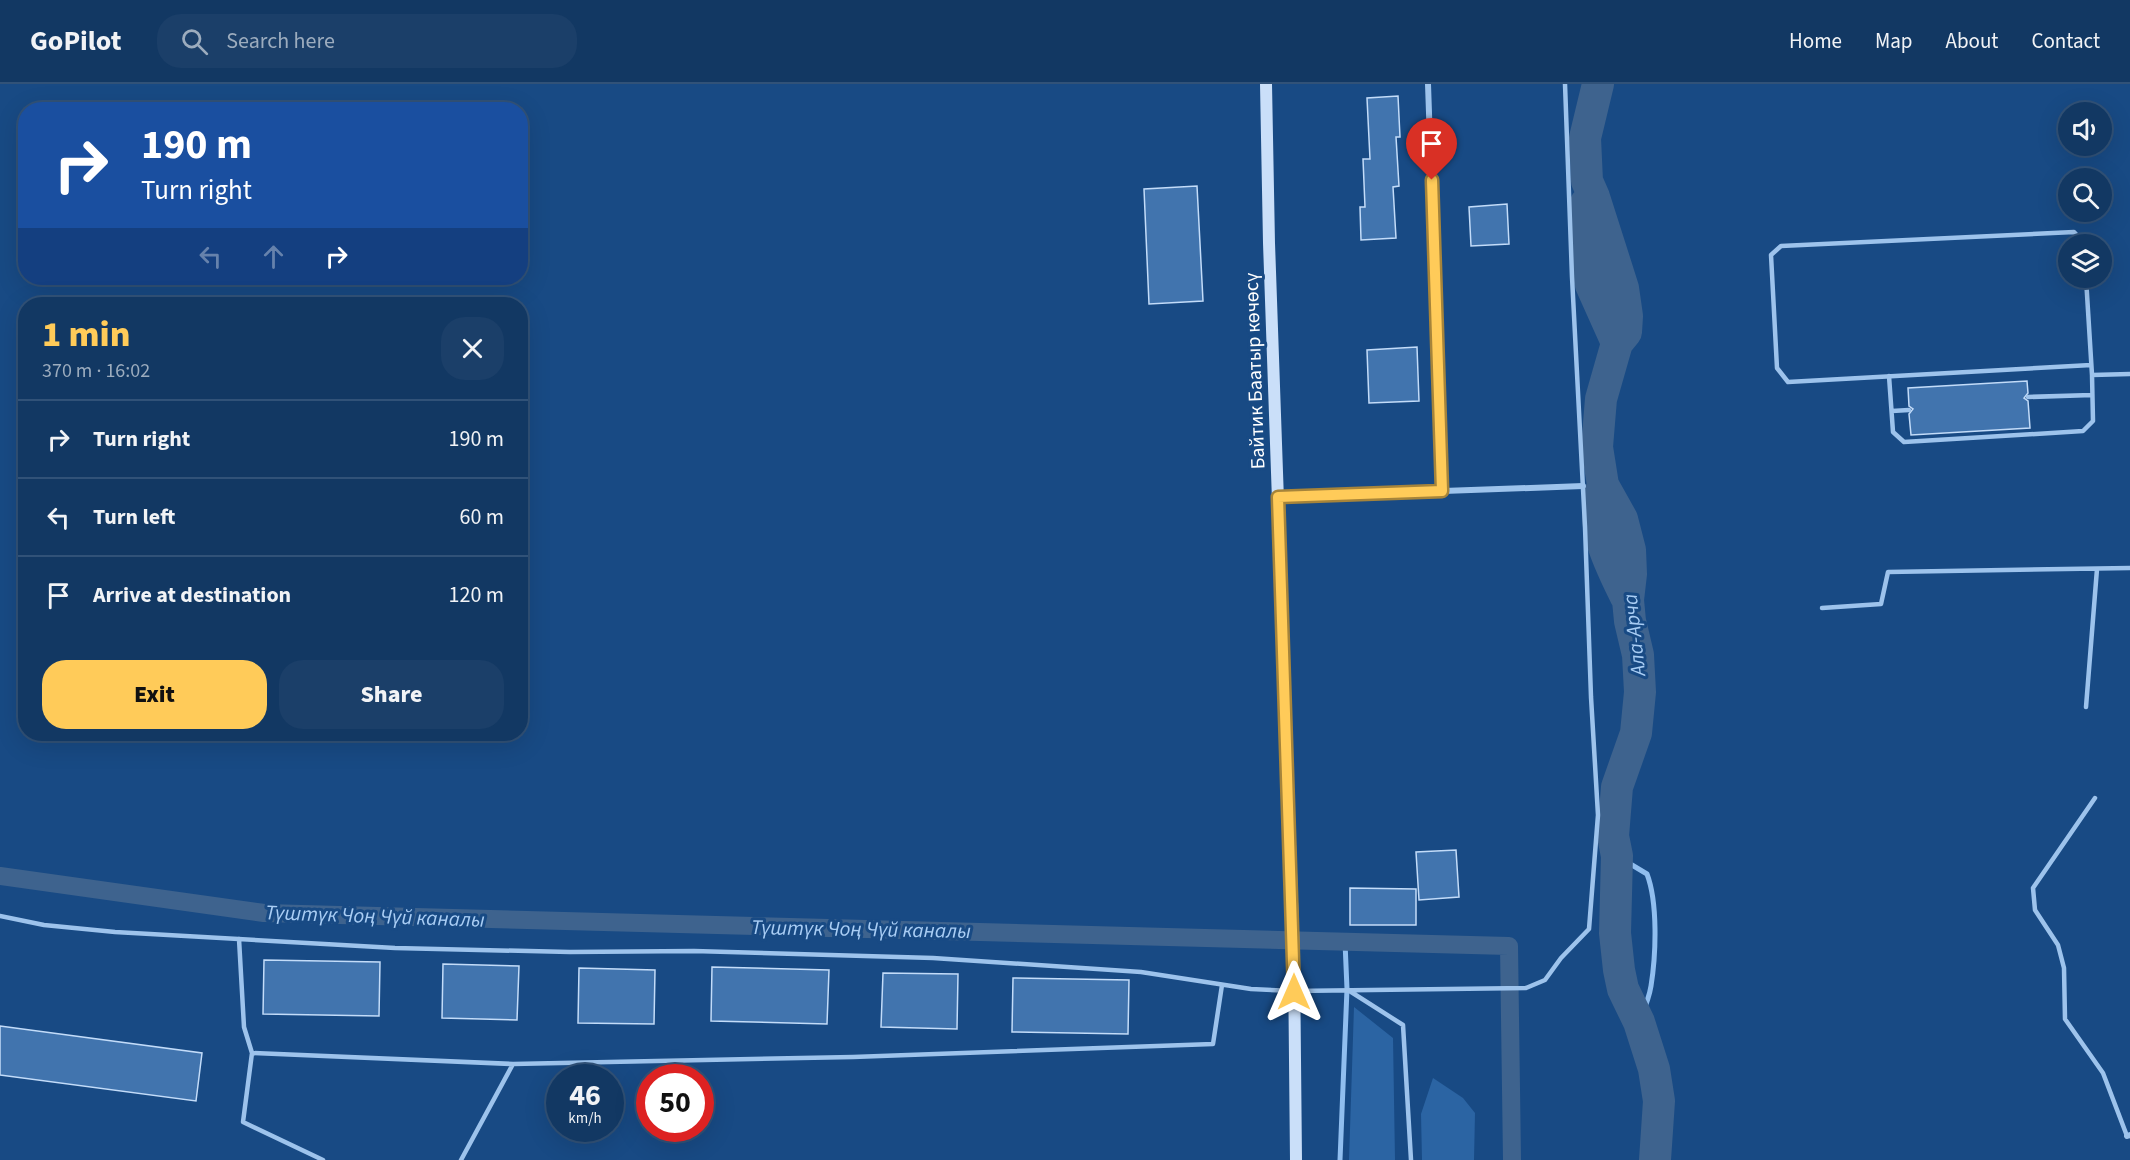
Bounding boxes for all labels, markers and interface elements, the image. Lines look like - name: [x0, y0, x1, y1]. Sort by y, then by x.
- search box: [157, 14, 577, 68]
- text: GoPilot: [30, 21, 121, 61]
- icon: search: [178, 25, 211, 58]
- text: Search here: [226, 25, 335, 57]
- text: Home: [1789, 26, 1842, 56]
- text: Map: [1875, 26, 1913, 56]
- text: About: [1946, 26, 1998, 56]
- text: Contact: [2031, 26, 2100, 56]
- map controls: [2058, 102, 2112, 288]
- button: sound: [2058, 102, 2112, 156]
- text: 190 m: [141, 115, 252, 175]
- pin: [1406, 118, 1457, 180]
- icon: right: [42, 126, 120, 204]
- icon: arrive: [1415, 127, 1448, 160]
- button: search: [2058, 168, 2112, 222]
- text: Turn right: [141, 171, 252, 210]
- button: layers: [2058, 234, 2112, 288]
- icon: left: [194, 240, 227, 273]
- icon: ahead: [257, 240, 290, 273]
- icon: right: [320, 240, 353, 273]
- street label: Байтик Баатыр көчөсү: [1238, 272, 1272, 470]
- text: 1 min: [42, 309, 130, 360]
- button: close: [441, 317, 504, 380]
- text: 370 m · 16:02: [42, 357, 150, 385]
- icon: right: [42, 423, 75, 456]
- text: Turn right: [93, 423, 190, 455]
- text: 190 m: [449, 423, 504, 455]
- icon: left: [42, 501, 75, 534]
- text: Turn left: [93, 501, 175, 533]
- text: 60 m: [459, 501, 504, 533]
- icon: arrive: [42, 579, 75, 612]
- text: Arrive at destination: [93, 579, 291, 611]
- text: 120 m: [449, 579, 504, 611]
- water label: Ала-Арча: [1615, 592, 1653, 680]
- button: Exit: [42, 660, 267, 729]
- button: Share: [279, 660, 504, 729]
- water label: Түштүк Чоң Чүй каналы: [265, 897, 486, 935]
- water label: Түштүк Чоң Чүй каналы: [751, 912, 971, 946]
- position arrow: [1262, 960, 1326, 1024]
- speed limit sign: 50: [636, 1064, 714, 1142]
- text: 46: [569, 1074, 601, 1117]
- text: km/h: [568, 1108, 602, 1129]

